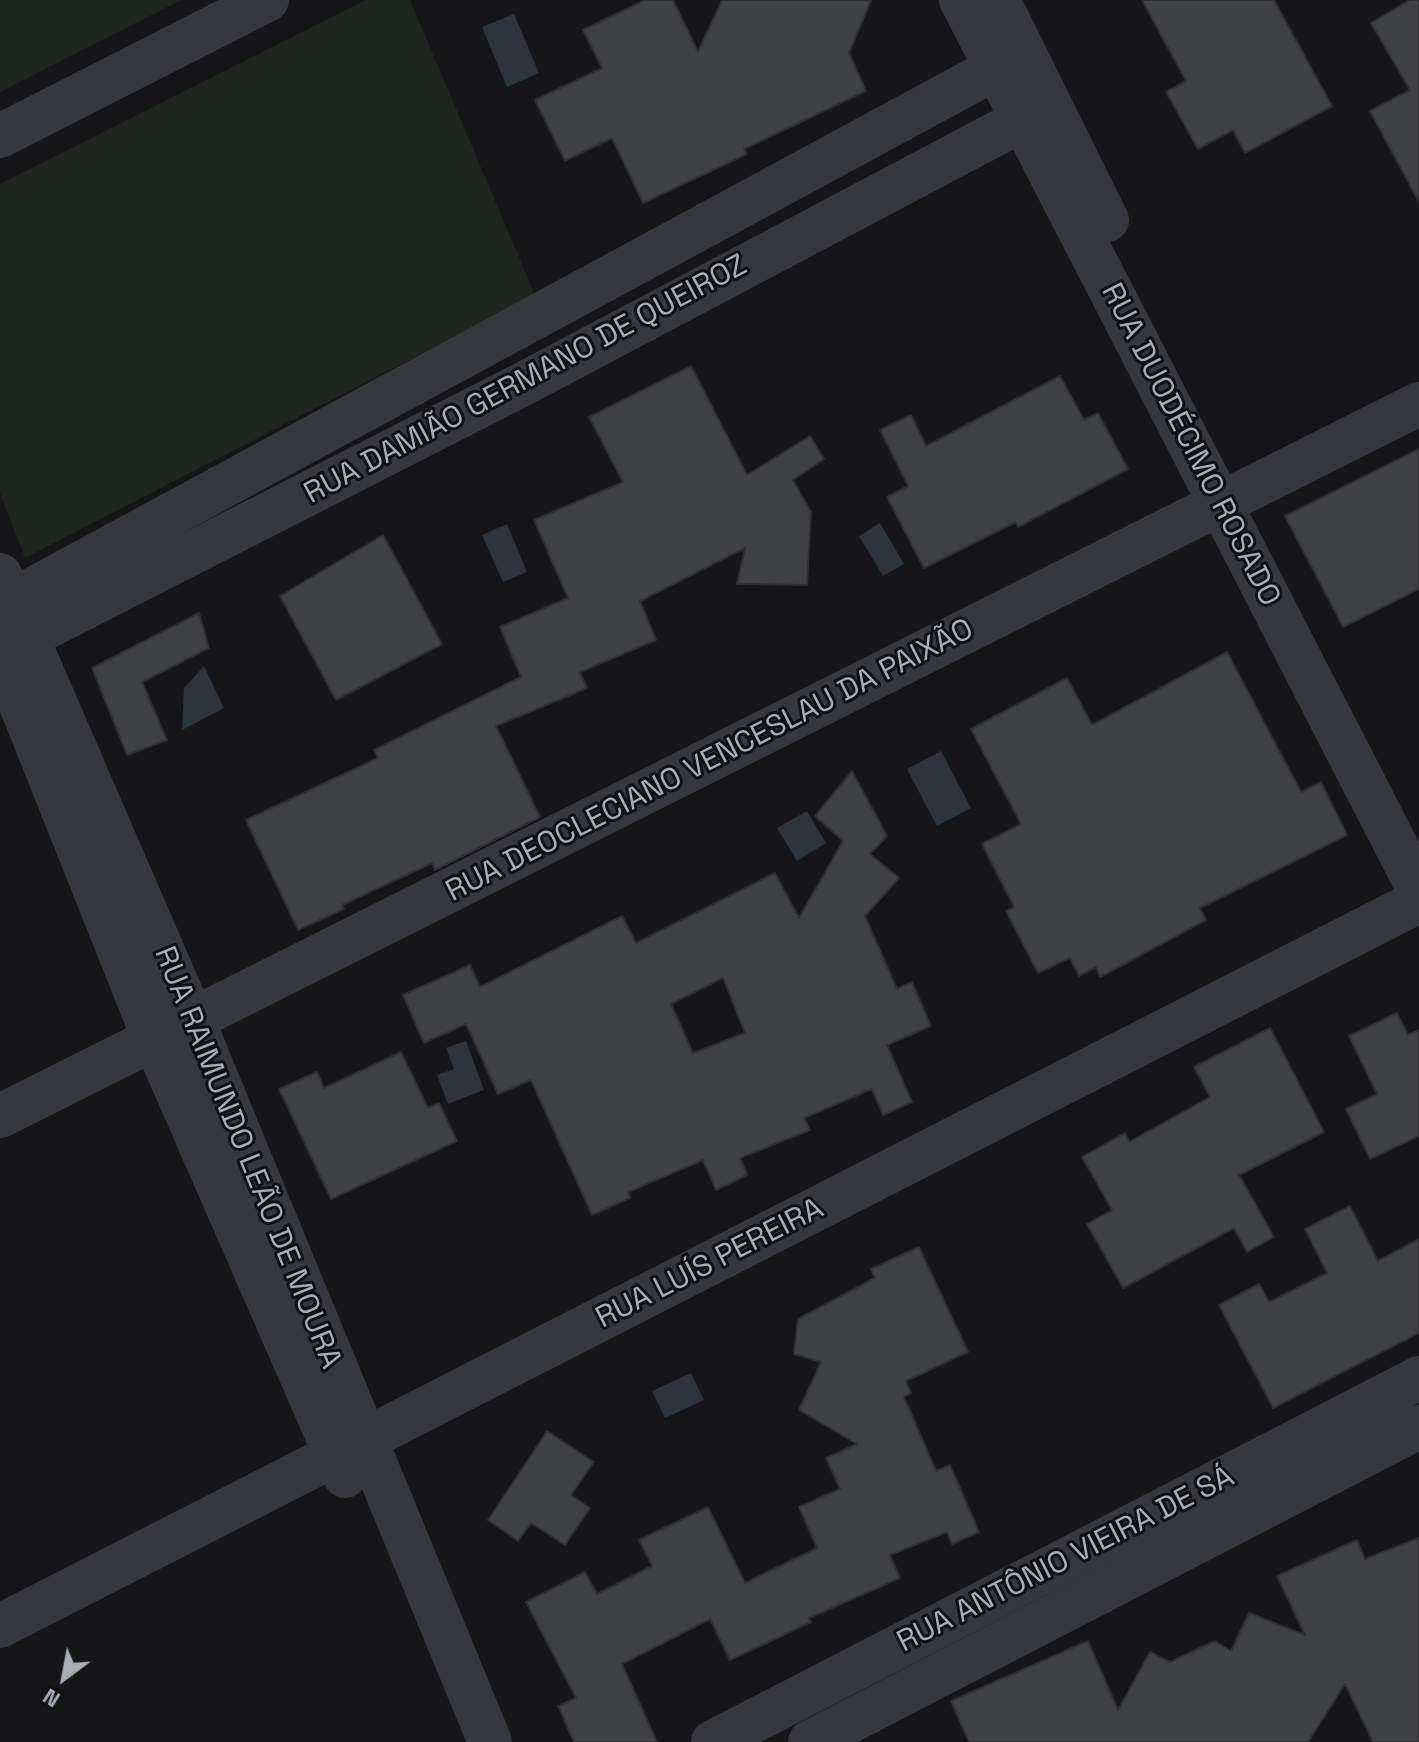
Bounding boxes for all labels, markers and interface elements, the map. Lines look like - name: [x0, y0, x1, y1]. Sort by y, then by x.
- street label: RUA DAMIÃO GERMANO DE QUEIROZ: [299, 248, 753, 512]
- street label: RUA DUODÉCIMO ROSADO: [1093, 278, 1287, 612]
- street label: RUA DEOCLECIANO VENCESLAU DA PAIXÃO: [440, 612, 980, 910]
- street label: RUA RAIMUNDO LEÃO DE MOURA: [146, 942, 348, 1374]
- street label: RUA LUÍS PEREIRA: [590, 1191, 830, 1337]
- street label: RUA ANTÔNIO VIEIRA DE SÁ: [892, 1459, 1240, 1661]
- north arrow: [24, 1638, 104, 1718]
- text: N: [38, 1683, 65, 1714]

